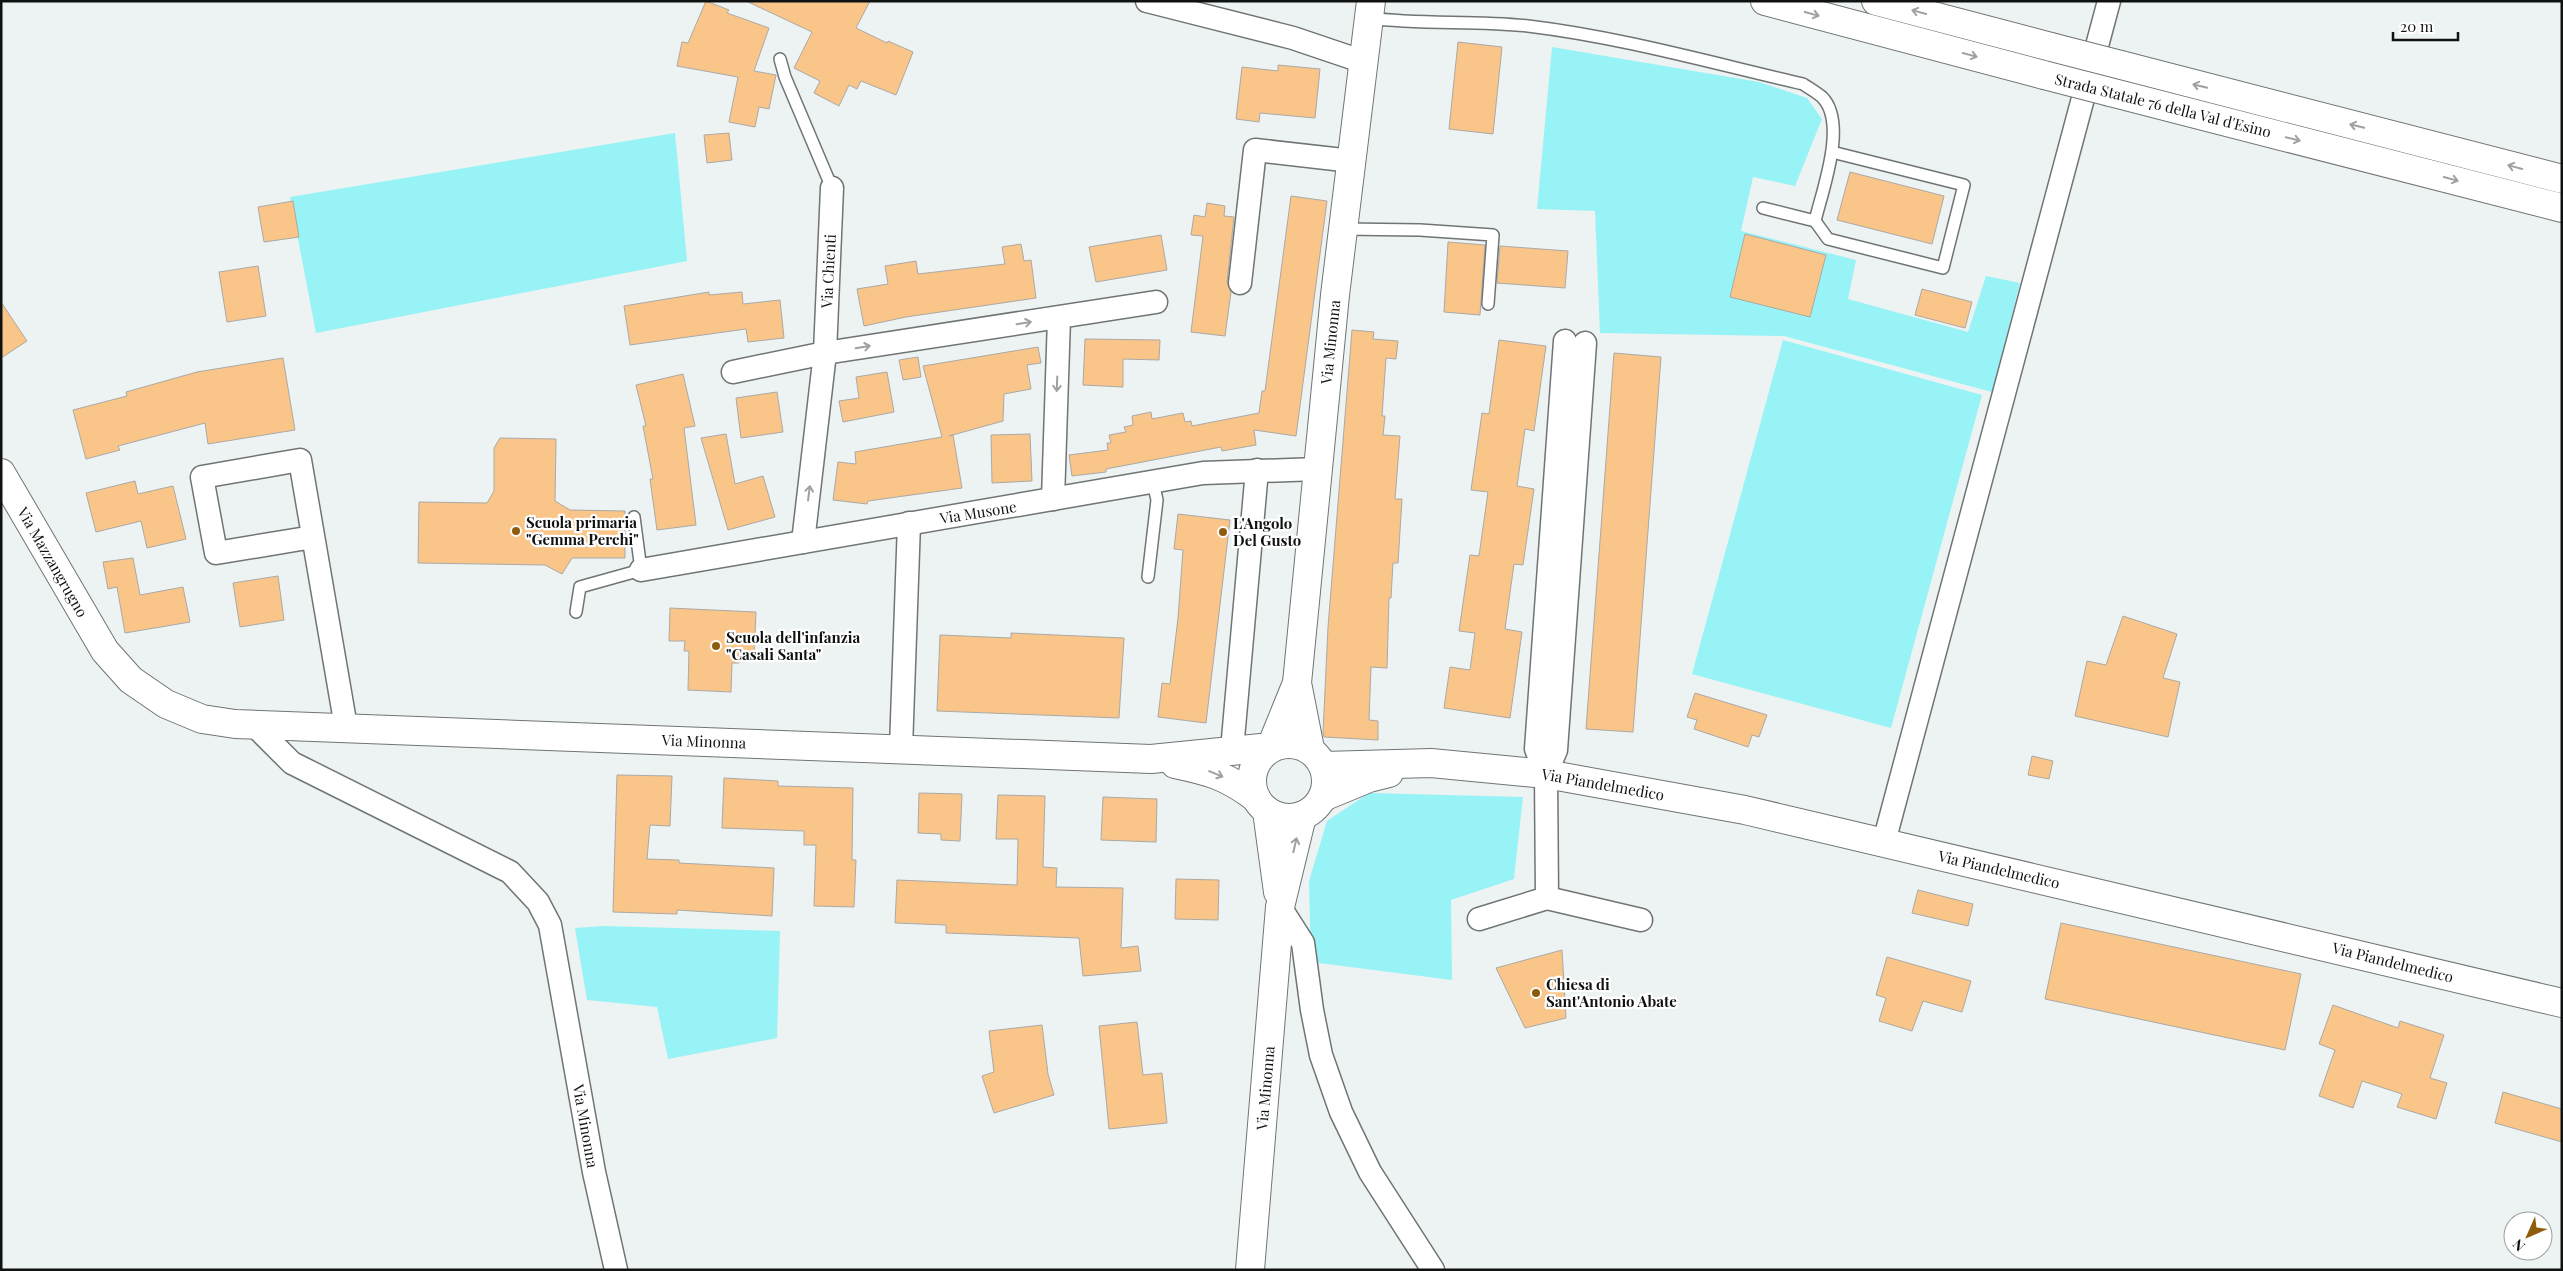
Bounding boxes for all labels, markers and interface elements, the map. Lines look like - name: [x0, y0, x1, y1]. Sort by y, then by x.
- one-way arrow: [1912, 7, 1928, 17]
- one-way arrow: [1804, 9, 1820, 19]
- scale bar: [2393, 10, 2458, 42]
- text: 20 m: [2400, 16, 2434, 36]
- one-way arrow: [1961, 51, 1977, 61]
- street label: Strada Statale 76 della Val d'Esino: [2053, 68, 2273, 142]
- one-way arrow: [2192, 80, 2208, 90]
- one-way arrow: [2350, 121, 2366, 130]
- one-way arrow: [2285, 135, 2301, 144]
- one-way arrow: [2507, 162, 2523, 171]
- one-way arrow: [2442, 175, 2458, 184]
- street label: Via Chienti: [816, 233, 840, 310]
- street label: Via Minonna: [1316, 298, 1344, 386]
- one-way arrow: [1016, 318, 1032, 328]
- one-way arrow: [855, 342, 871, 352]
- one-way arrow: [1052, 376, 1061, 392]
- one-way arrow: [804, 485, 814, 501]
- street label: Via Musone: [937, 496, 1018, 528]
- street label: Via Mazzangrugno: [13, 502, 93, 621]
- place label: Scuola primaria "Gemma Perchi": [526, 512, 639, 549]
- place label: L'Angolo Del Gusto: [1233, 513, 1301, 550]
- marker: Scuola primaria "Gemma Perchi": [510, 525, 522, 537]
- marker: L'Angolo Del Gusto: [1217, 526, 1229, 538]
- place label: Scuola dell'infanzia "Casali Santa": [726, 627, 861, 664]
- marker: Scuola dell'infanzia "Casali Santa": [710, 640, 722, 652]
- street label: Via Minonna: [660, 729, 747, 752]
- street label: Via Piandelmedico: [1539, 763, 1666, 805]
- one-way arrow: [1207, 770, 1223, 779]
- one-way arrow: [1291, 837, 1300, 853]
- street label: Via Piandelmedico: [1935, 845, 2062, 893]
- street label: Via Piandelmedico: [2329, 937, 2456, 987]
- place label: Chiesa di Sant'Antonio Abate: [1546, 974, 1677, 1011]
- marker: Chiesa di Sant'Antonio Abate: [1530, 987, 1542, 999]
- street label: Via Minonna: [1251, 1045, 1279, 1132]
- street label: Via Minonna: [569, 1082, 603, 1170]
- north arrow: [2503, 1211, 2553, 1261]
- text: N: [2508, 1235, 2529, 1256]

